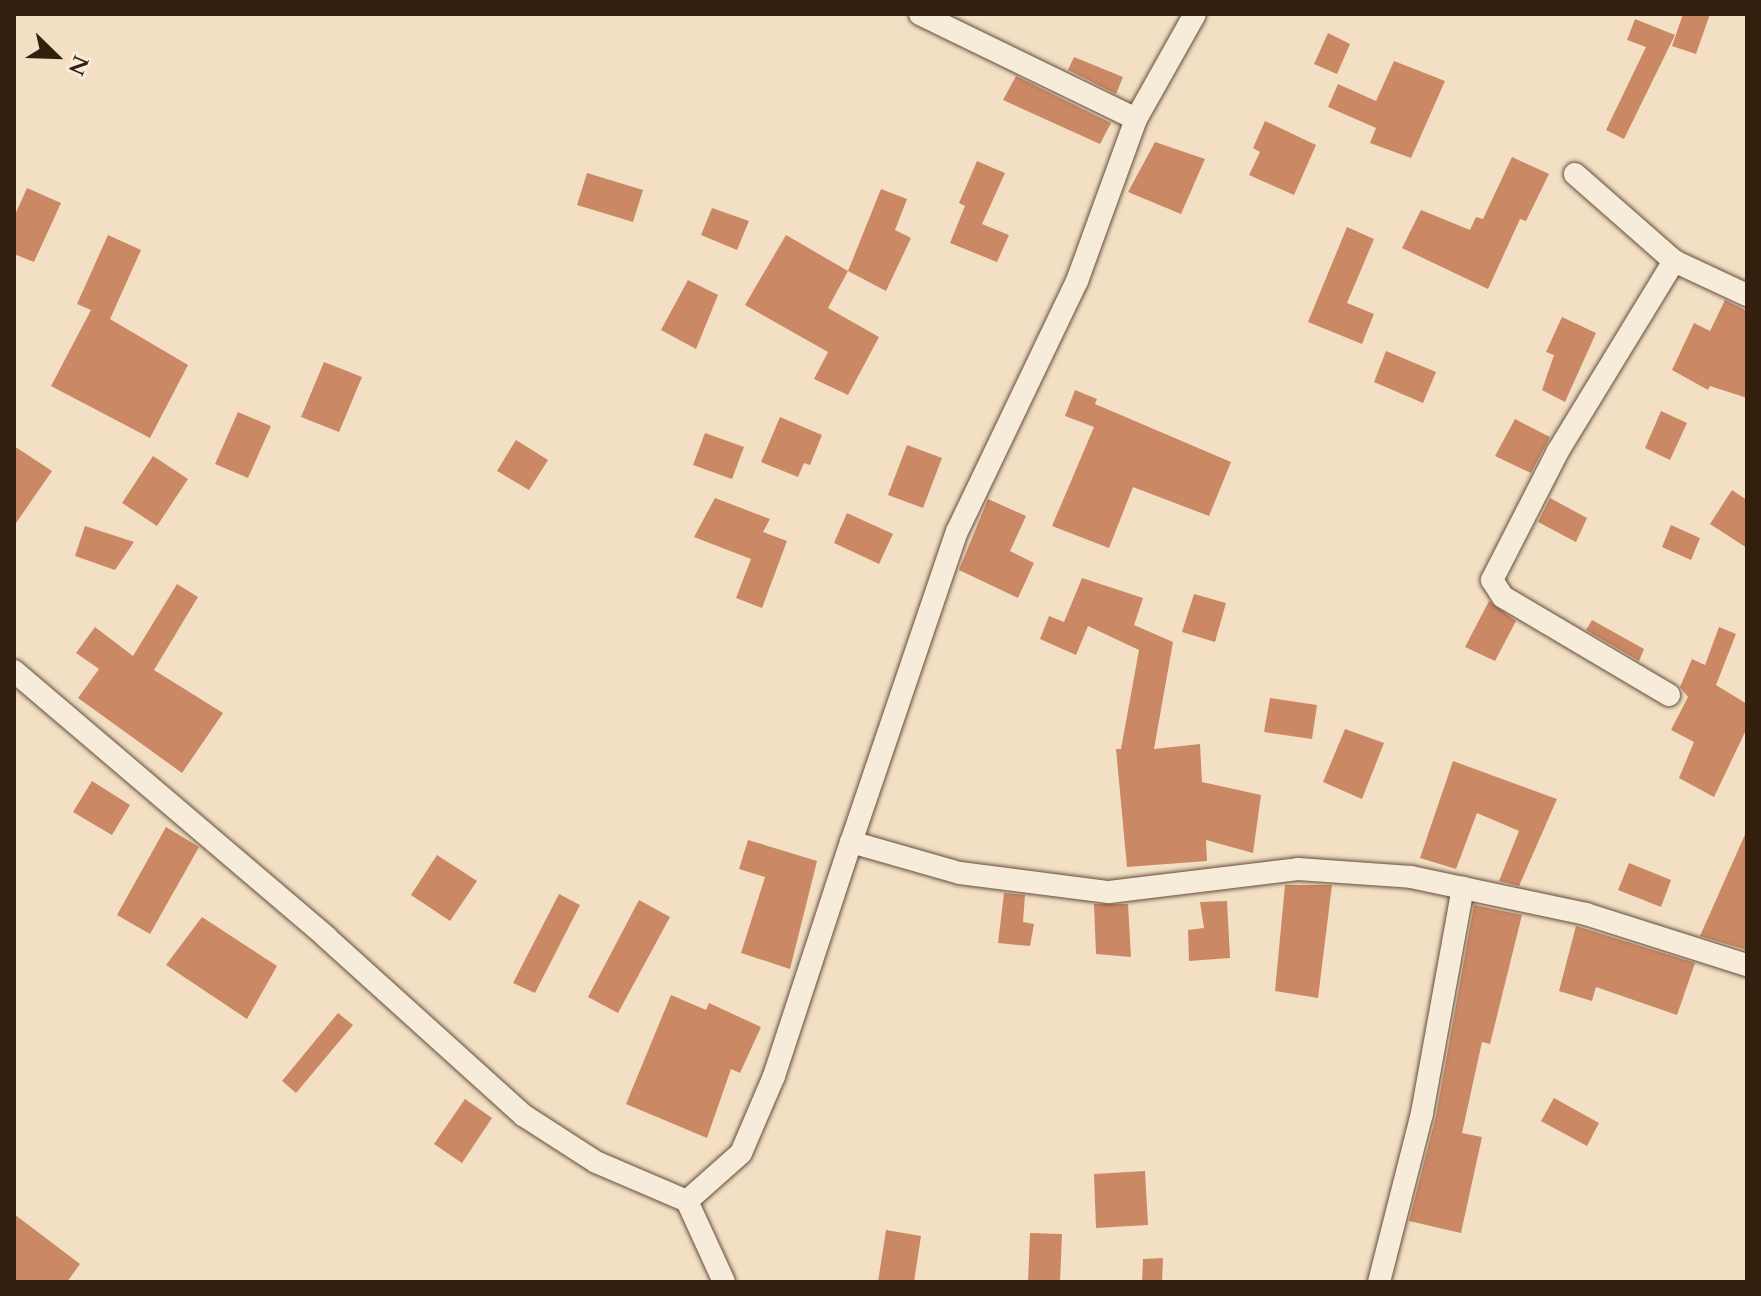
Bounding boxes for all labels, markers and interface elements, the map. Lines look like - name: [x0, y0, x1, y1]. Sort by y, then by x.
- north arrow: [16, 16, 96, 96]
- text: N: [61, 51, 96, 80]

